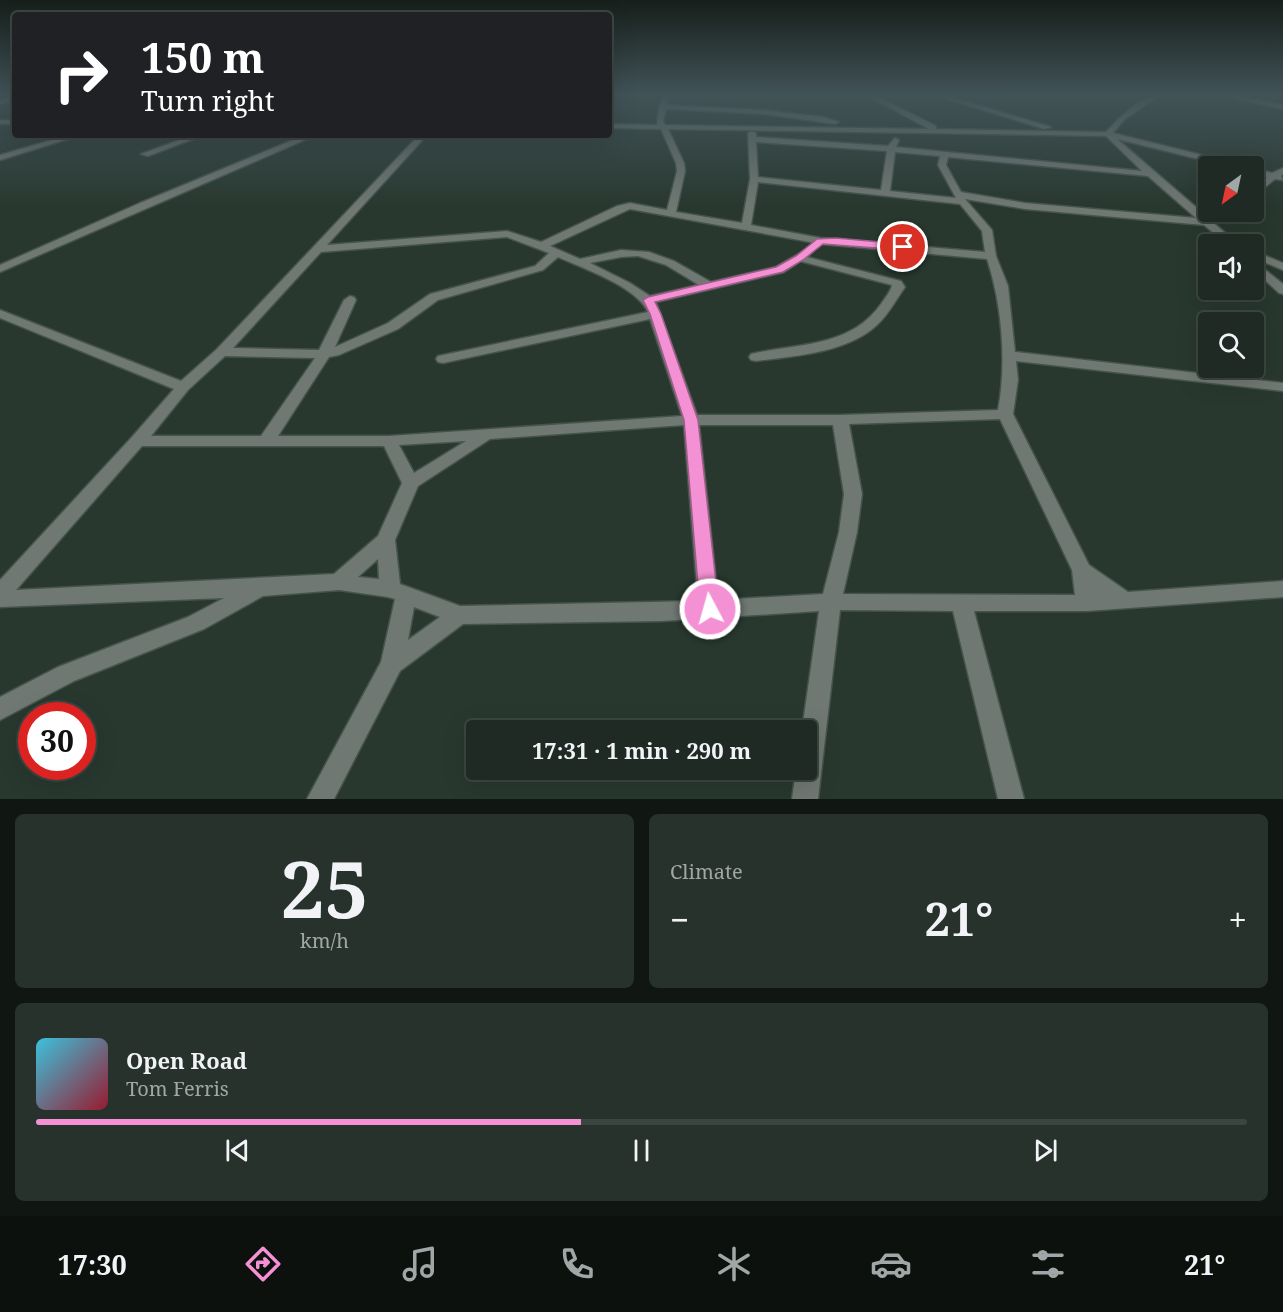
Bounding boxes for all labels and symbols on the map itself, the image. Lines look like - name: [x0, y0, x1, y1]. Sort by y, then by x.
- north arrow: [1198, 156, 1264, 222]
- pin: [877, 221, 928, 272]
- position arrow: [678, 577, 742, 641]
- speed limit sign: 30: [18, 702, 96, 780]

